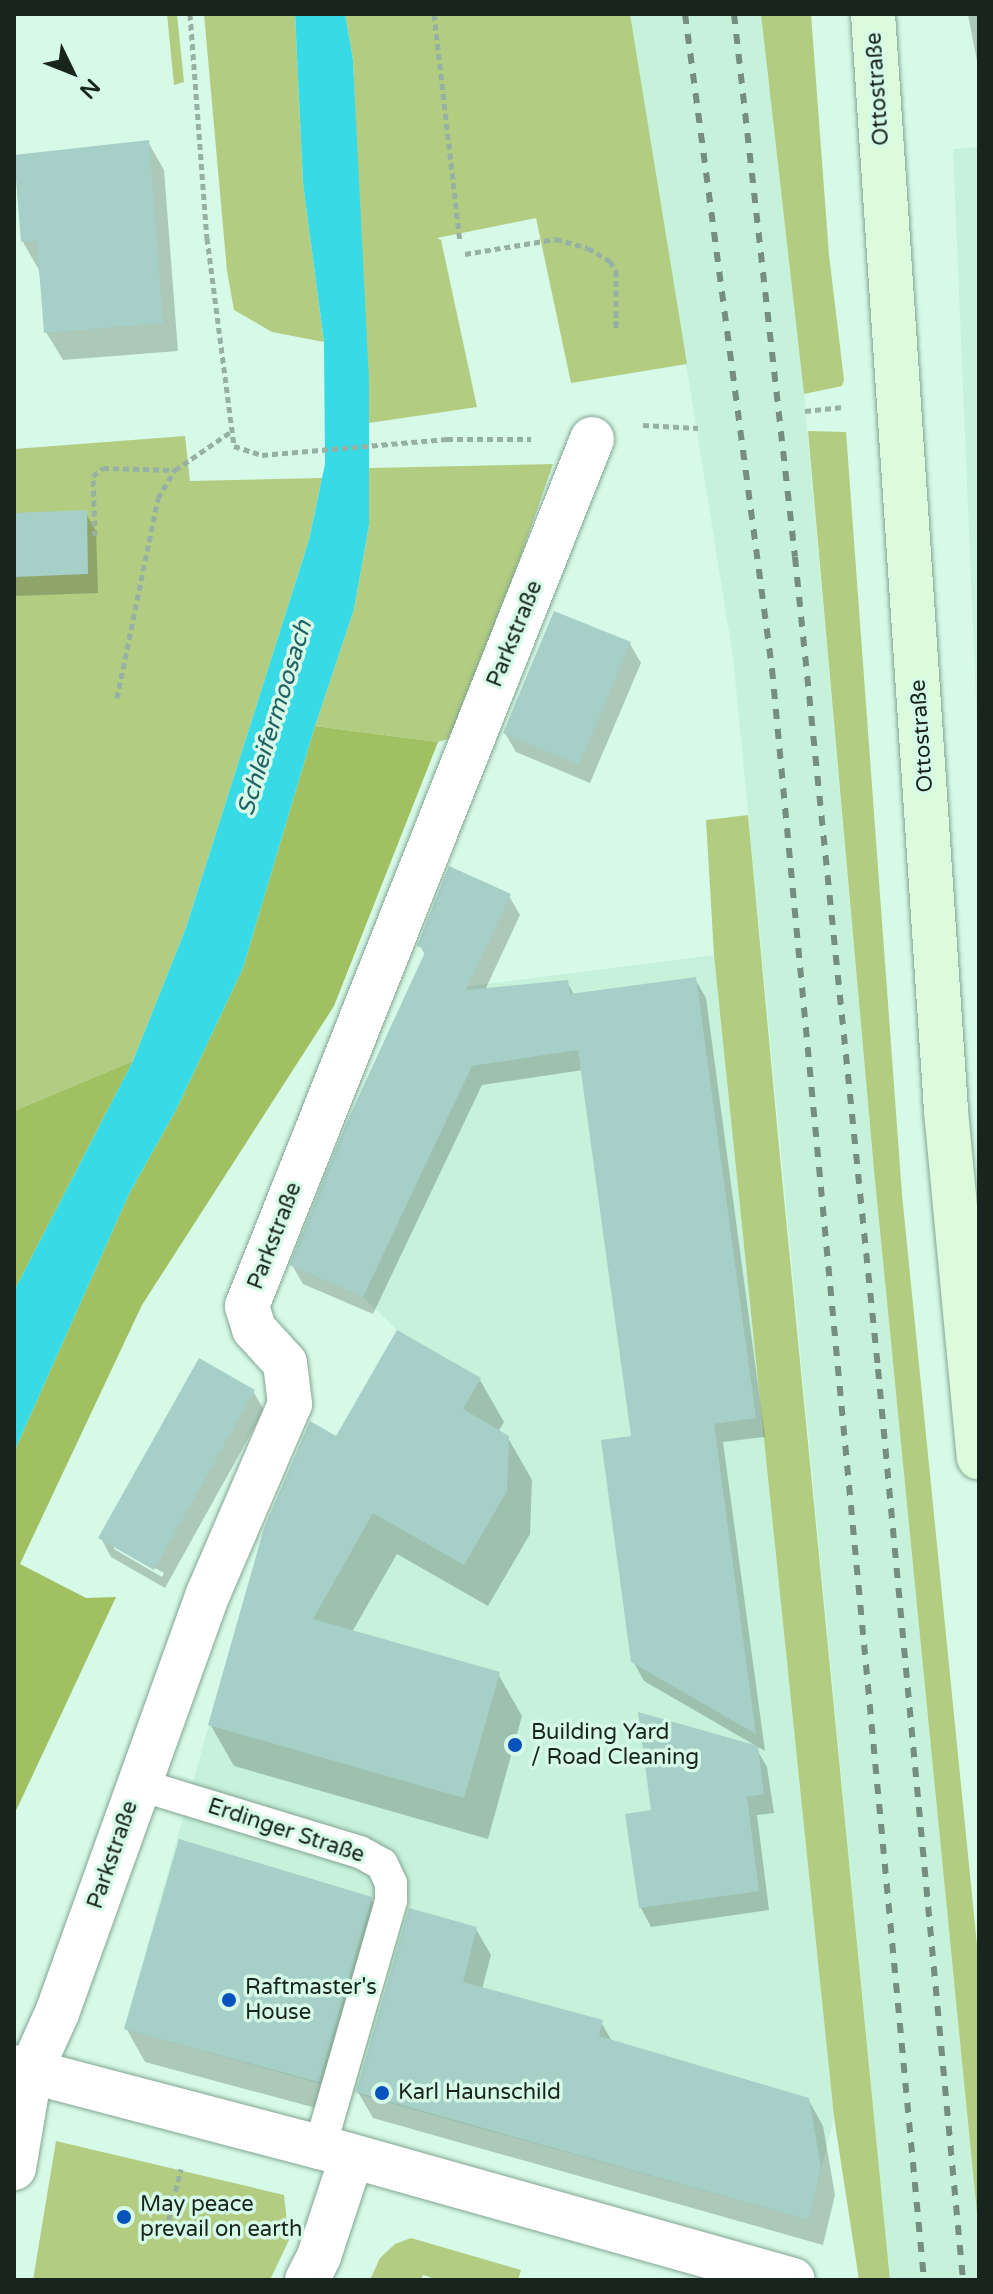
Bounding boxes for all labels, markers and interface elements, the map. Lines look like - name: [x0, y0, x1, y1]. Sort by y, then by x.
- north arrow: [32, 32, 112, 112]
- street label: Ottostraße: [861, 32, 895, 146]
- text: N: [74, 73, 105, 104]
- street label: Parkstraße: [482, 577, 548, 691]
- water label: Schleifermoosach: [232, 617, 318, 819]
- street label: Ottostraße: [905, 679, 939, 793]
- street label: Parkstraße: [243, 1179, 307, 1293]
- place label: Building Yard / Road Cleaning: [531, 1719, 699, 1770]
- marker: Building Yard / Road Cleaning: [506, 1736, 524, 1754]
- street label: Erdinger Straße: [204, 1793, 368, 1869]
- street label: Parkstraße: [82, 1798, 144, 1912]
- place label: Raftmaster's House: [245, 1974, 377, 2026]
- marker: Raftmaster's House: [220, 1991, 238, 2009]
- place label: Karl Haunschild: [398, 2080, 561, 2106]
- marker: Karl Haunschild: [373, 2084, 391, 2102]
- place label: May peace prevail on earth: [140, 2191, 302, 2242]
- marker: May peace prevail on earth: [115, 2208, 133, 2226]

